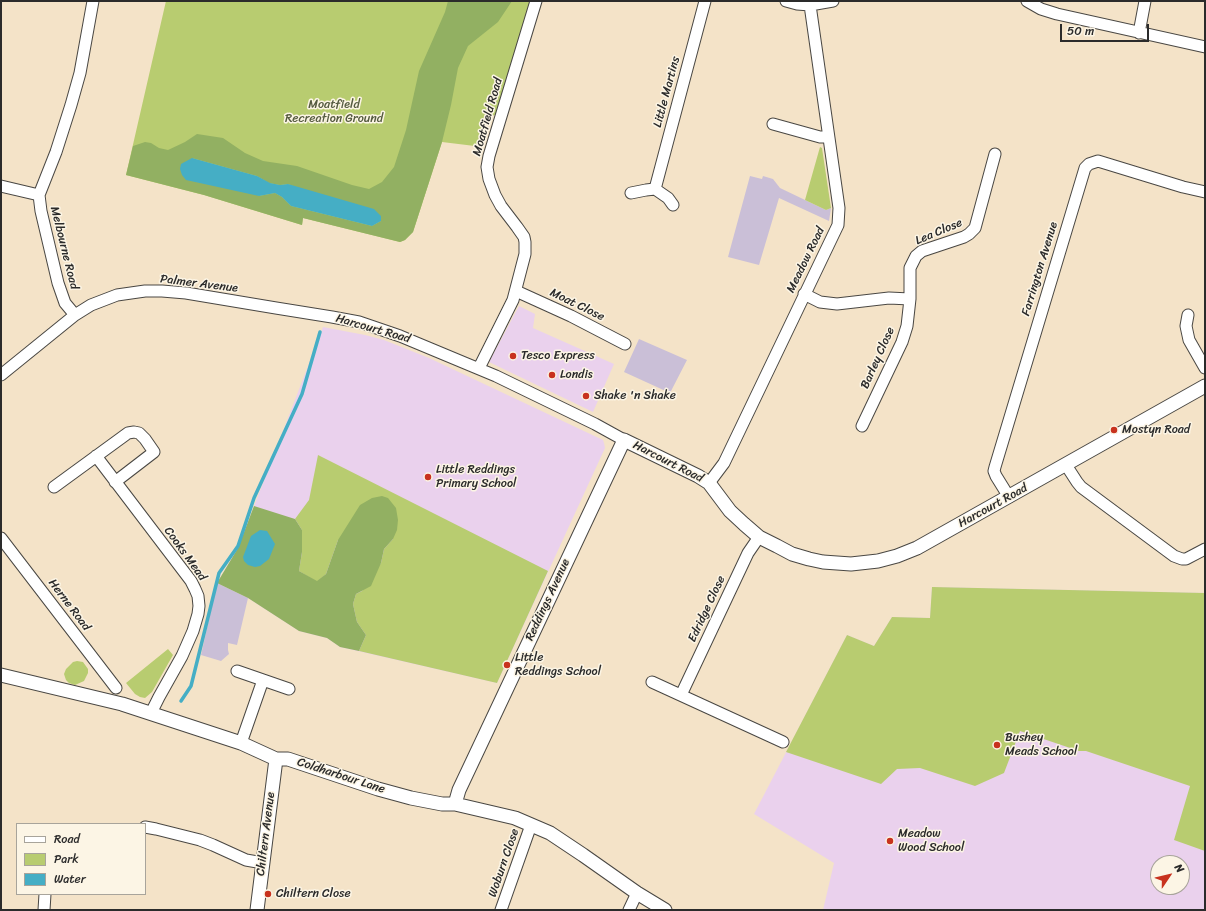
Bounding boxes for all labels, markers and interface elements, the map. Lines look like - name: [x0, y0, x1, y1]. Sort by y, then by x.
- scale bar: [1062, 16, 1151, 42]
- text: 50 m: [1067, 20, 1094, 42]
- street label: Little Martins: [651, 55, 683, 129]
- street label: Moatfield Road: [470, 76, 506, 158]
- park label: Moatfield Recreation Ground: [285, 98, 383, 126]
- street label: Melbourne Road: [47, 205, 81, 291]
- street label: Lea Close: [913, 216, 965, 248]
- street label: Farrington Avenue: [1019, 220, 1061, 318]
- street label: Meadow Road: [784, 225, 828, 295]
- street label: Palmer Avenue: [159, 272, 239, 296]
- street label: Moat Close: [547, 286, 607, 324]
- street label: Harcourt Road: [334, 311, 412, 347]
- street label: Barley Close: [858, 325, 898, 391]
- place label: Tesco Express: [521, 349, 595, 363]
- marker: Tesco Express: [508, 351, 518, 361]
- place label: Londis: [560, 368, 593, 382]
- marker: Londis: [547, 370, 557, 380]
- place label: Shake 'n Shake: [594, 389, 676, 403]
- marker: Shake 'n Shake: [581, 391, 591, 401]
- place label: Mostyn Road: [1122, 423, 1190, 437]
- marker: Mostyn Road: [1109, 425, 1119, 435]
- street label: Harcourt Road: [630, 438, 706, 486]
- place label: Little Reddings Primary School: [436, 463, 516, 491]
- marker: Little Reddings Primary School: [423, 472, 433, 482]
- street label: Harcourt Road: [956, 481, 1030, 531]
- street label: Cooks Mead: [161, 524, 209, 584]
- street label: Reddings Avenue: [523, 557, 573, 643]
- street label: Edridge Close: [685, 574, 729, 644]
- street label: Herne Road: [45, 576, 93, 634]
- place label: Little Reddings School: [515, 651, 601, 679]
- marker: Little Reddings School: [502, 660, 512, 670]
- place label: Bushey Meads School: [1005, 731, 1077, 759]
- marker: Bushey Meads School: [992, 740, 1002, 750]
- street label: Coldharbour Lane: [295, 755, 387, 797]
- street label: Chiltern Avenue: [254, 791, 278, 877]
- legend: [16, 823, 146, 895]
- street label: Woburn Close: [486, 827, 522, 899]
- place label: Meadow Wood School: [898, 827, 964, 855]
- text: Road: [54, 828, 80, 850]
- marker: Meadow Wood School: [885, 836, 895, 846]
- text: Park: [54, 848, 79, 870]
- north arrow: [1150, 855, 1190, 895]
- text: N: [1169, 860, 1189, 877]
- text: Water: [54, 868, 86, 890]
- place label: Chiltern Close: [276, 887, 351, 901]
- marker: Chiltern Close: [263, 889, 273, 899]

